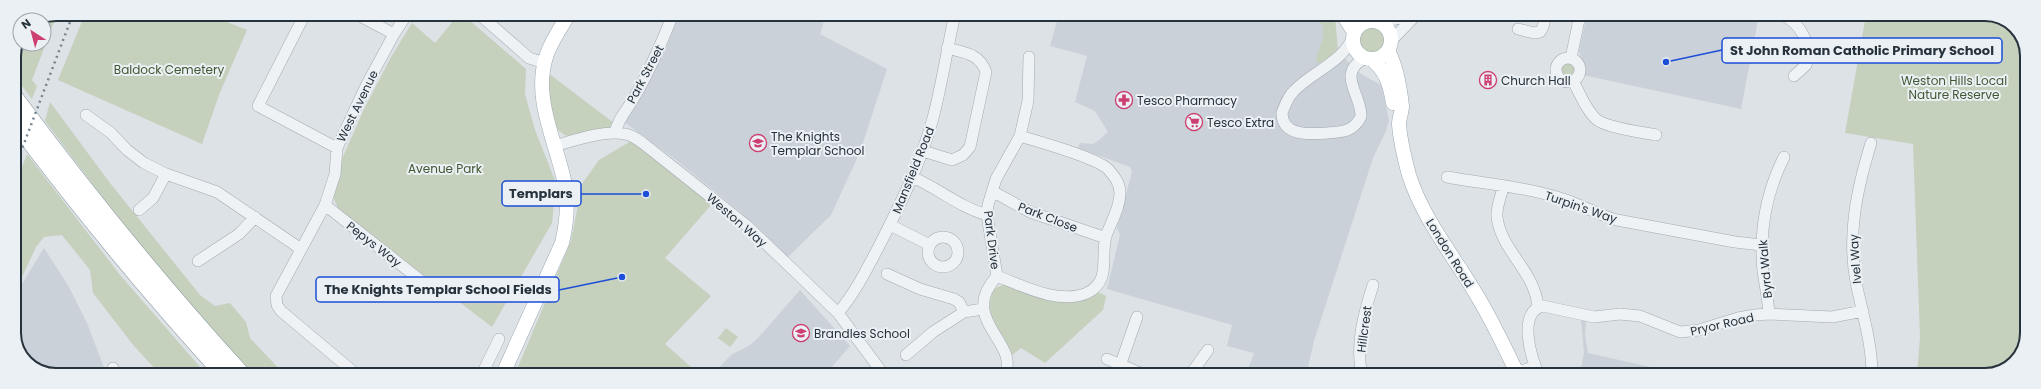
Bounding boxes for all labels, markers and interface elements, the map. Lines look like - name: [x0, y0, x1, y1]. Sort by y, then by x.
- north arrow: [12, 12, 52, 52]
- text: N: [18, 15, 34, 33]
- callout: St John Roman Catholic Primary School: [1722, 38, 2002, 63]
- text: St John Roman Catholic Primary School: [1730, 41, 1994, 60]
- street label: Park Street: [622, 42, 668, 106]
- park label: Baldock Cemetery: [114, 61, 224, 78]
- street label: West Avenue: [332, 67, 382, 145]
- building icon: Church Hall: [1478, 70, 1498, 90]
- place label: Church Hall: [1501, 72, 1571, 89]
- park label: Weston Hills Local Nature Reserve: [1901, 72, 2007, 103]
- pharmacy icon: Tesco Pharmacy: [1114, 90, 1134, 110]
- place label: Tesco Pharmacy: [1137, 92, 1237, 109]
- supermarket icon: Tesco Extra: [1184, 112, 1204, 132]
- place label: Tesco Extra: [1207, 114, 1274, 131]
- street label: Mansfield Road: [888, 124, 938, 216]
- place label: The Knights Templar School: [771, 128, 865, 159]
- school or university icon: The Knights Templar School: [748, 133, 768, 153]
- park label: Avenue Park: [408, 160, 483, 177]
- callout: Templars: [502, 181, 581, 206]
- text: Templars: [509, 184, 573, 203]
- street label: Turpin's Way: [1543, 187, 1620, 227]
- street label: Weston Way: [703, 189, 771, 251]
- street label: Park Close: [1016, 198, 1080, 236]
- street label: Park Drive: [980, 210, 1004, 270]
- street label: London Road: [1422, 215, 1478, 291]
- street label: Pepys Way: [343, 217, 405, 271]
- street label: Ivel Way: [1845, 233, 1865, 284]
- street label: Byrd Walk: [1754, 238, 1776, 299]
- callout: The Knights Templar School Fields: [316, 277, 559, 302]
- text: The Knights Templar School Fields: [324, 280, 552, 299]
- street label: Hillcrest: [1352, 305, 1376, 353]
- street label: Pryor Road: [1689, 308, 1755, 340]
- school or university icon: Brandles School: [791, 323, 811, 343]
- place label: Brandles School: [814, 325, 910, 342]

